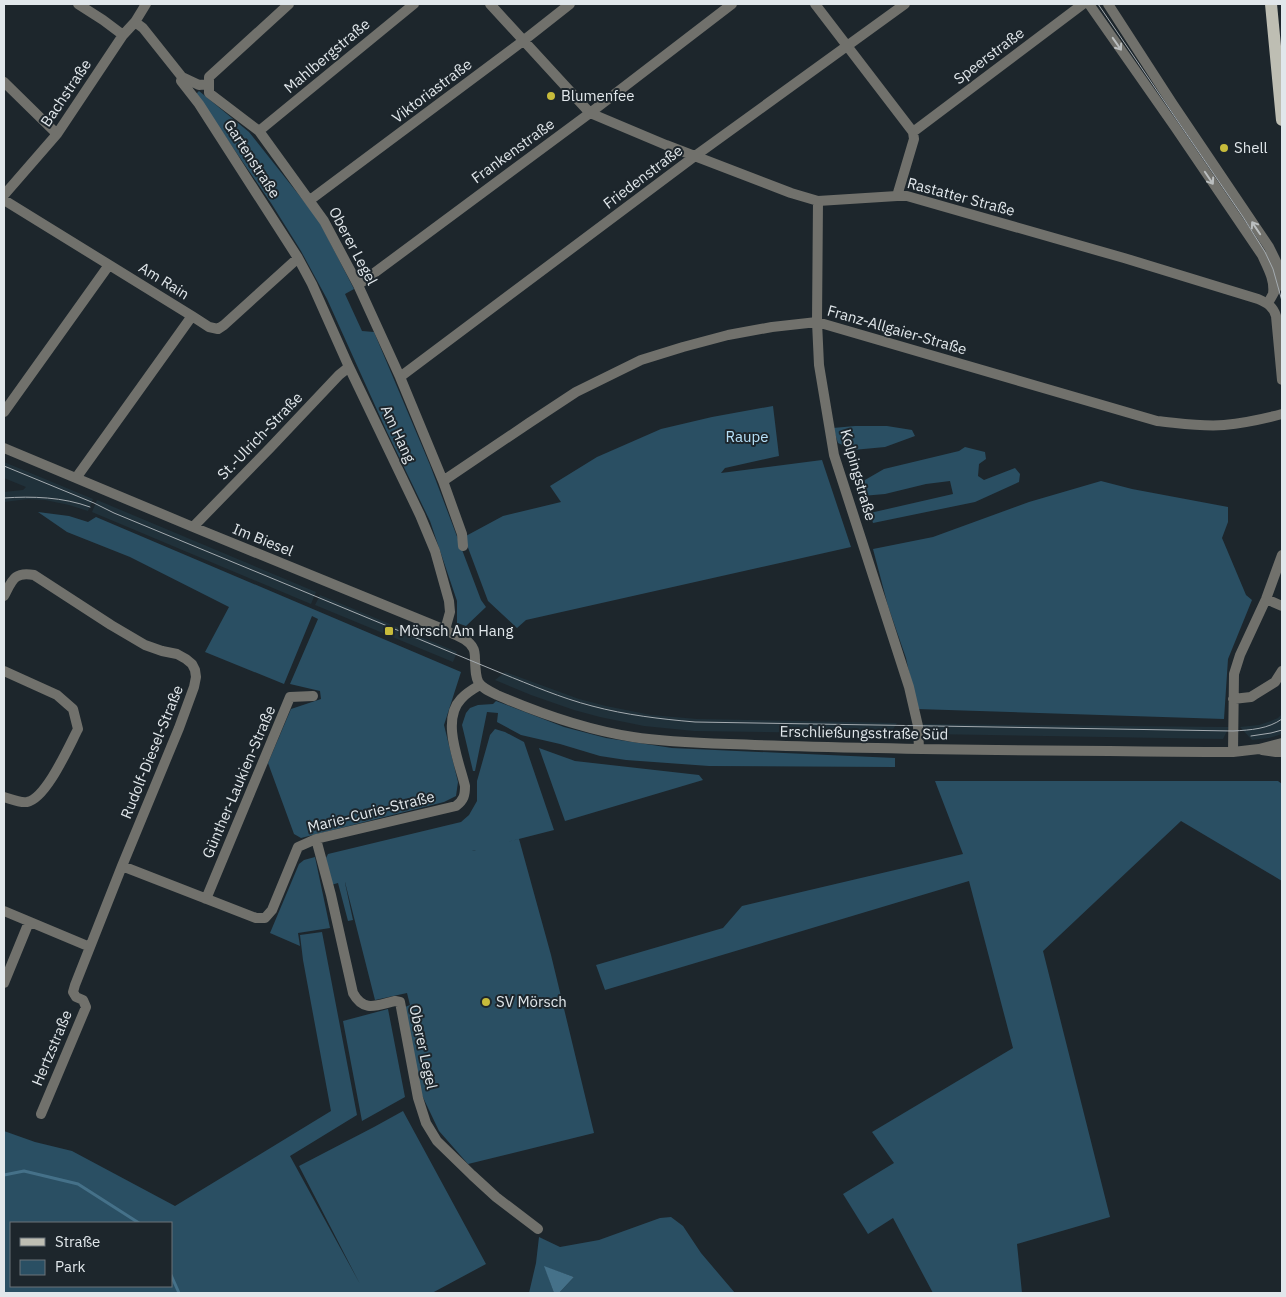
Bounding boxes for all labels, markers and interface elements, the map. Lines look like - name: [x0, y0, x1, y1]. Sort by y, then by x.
- street label: Mahlbergstraße: [280, 14, 374, 97]
- street label: Speerstraße: [950, 23, 1028, 88]
- one-way arrow: [1112, 37, 1122, 51]
- street label: Viktoriastraße: [388, 54, 475, 127]
- street label: Bachstraße: [36, 55, 95, 130]
- place label: Blumenfee: [561, 86, 635, 105]
- marker: Blumenfee: [545, 90, 557, 102]
- street label: Frankenstraße: [467, 114, 558, 187]
- street label: Gartenstraße: [220, 116, 285, 202]
- place label: Shell: [1234, 138, 1268, 157]
- street label: Friedenstraße: [599, 140, 686, 213]
- marker: Shell: [1218, 142, 1230, 154]
- one-way arrow: [1204, 170, 1214, 184]
- street label: Rastatter Straße: [905, 173, 1017, 220]
- street label: Oberer Legel: [325, 203, 382, 288]
- one-way arrow: [1251, 221, 1261, 235]
- street label: Am Rain: [135, 258, 193, 303]
- street label: Franz-Allgaier-Straße: [825, 301, 969, 359]
- street label: St.-Ulrich-Straße: [213, 388, 306, 483]
- street label: Am Hang: [377, 402, 420, 466]
- park label: Raupe: [726, 427, 768, 446]
- street label: Kolpingstraße: [836, 427, 881, 523]
- street label: Im Biesel: [230, 519, 296, 560]
- place label: Mörsch Am Hang: [399, 621, 513, 640]
- marker: Mörsch Am Hang: [383, 625, 395, 637]
- street label: Rudolf-Diesel-Straße: [116, 682, 187, 821]
- street label: Günther-Laukien-Straße: [198, 703, 279, 861]
- street label: Erschließungsstraße Süd: [780, 722, 949, 743]
- street label: Marie-Curie-Straße: [305, 787, 436, 837]
- place label: SV Mörsch: [496, 992, 567, 1011]
- marker: SV Mörsch: [480, 996, 492, 1008]
- street label: Oberer Legel: [405, 1003, 442, 1091]
- street label: Hertzstraße: [27, 1007, 76, 1089]
- legend: [10, 1222, 172, 1287]
- text: Straße: [55, 1232, 100, 1251]
- text: Park: [55, 1257, 85, 1276]

